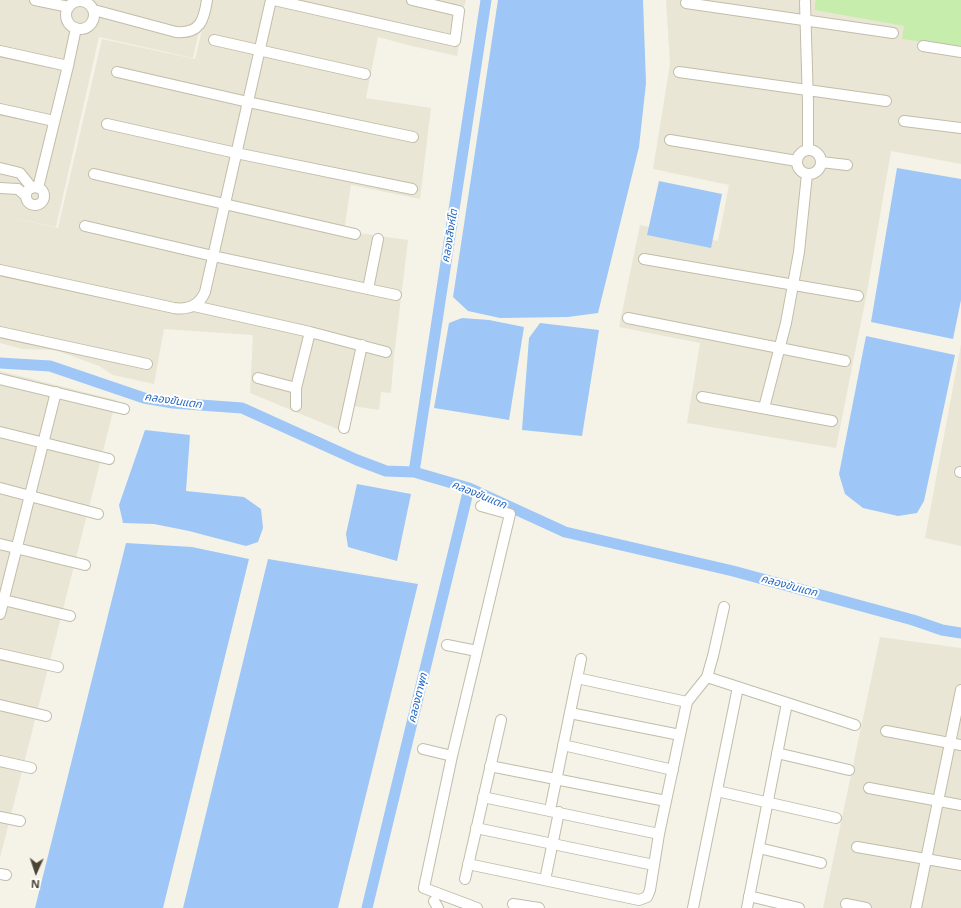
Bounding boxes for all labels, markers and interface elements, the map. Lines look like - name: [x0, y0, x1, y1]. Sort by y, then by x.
- water label: คลองสิงห์โต: [439, 208, 461, 264]
- water label: คลองขันแตก: [143, 390, 203, 412]
- water label: คลองขันแตก: [450, 478, 508, 512]
- water label: คลองขันแตก: [759, 572, 819, 600]
- water label: คลองตาพุก: [405, 672, 431, 724]
- north arrow: [16, 852, 56, 892]
- text: N: [30, 877, 40, 892]

